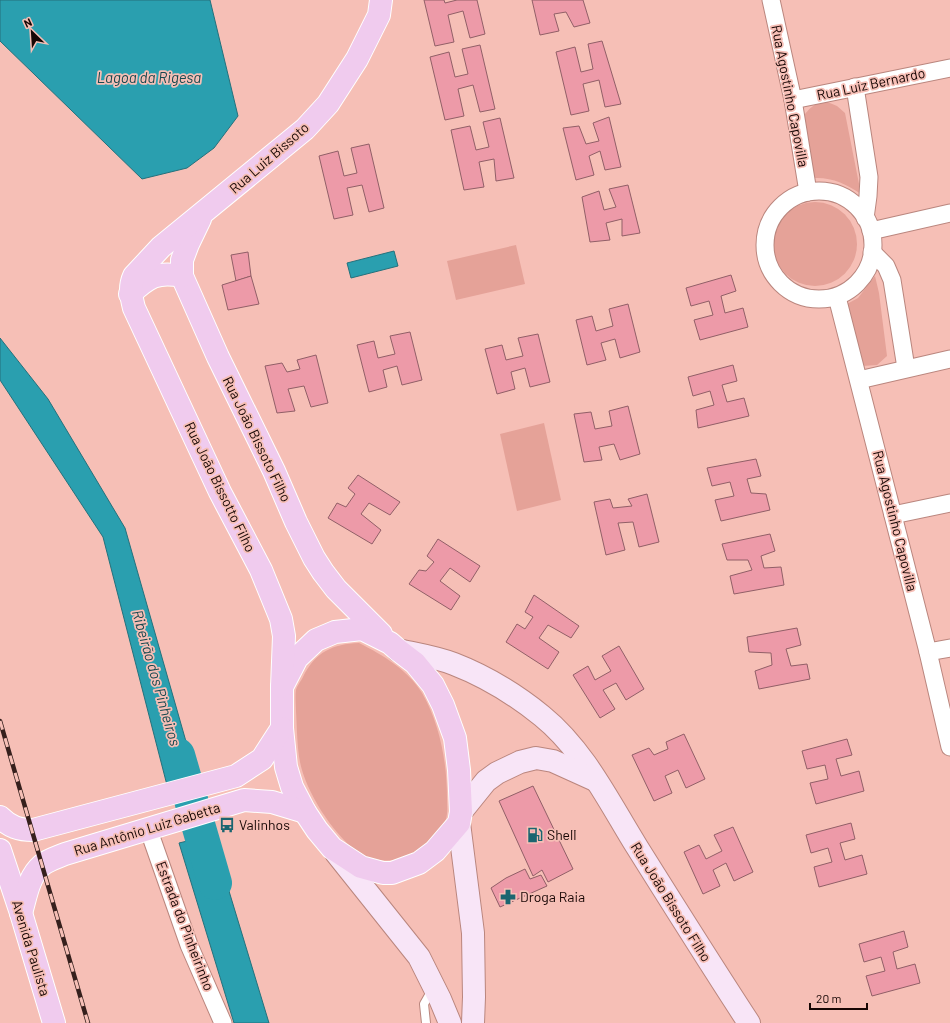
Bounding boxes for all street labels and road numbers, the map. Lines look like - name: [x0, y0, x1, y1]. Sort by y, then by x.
- street label: Rua Agostinho Capovilla: [768, 23, 813, 168]
- street label: Rua Luiz Bernardo: [815, 64, 927, 103]
- street label: Rua Luiz Bissoto: [225, 118, 312, 197]
- street label: Rua João Bissoto Filho: [220, 373, 295, 504]
- street label: Rua João Bissotto Filho: [182, 419, 259, 555]
- street label: Rua Agostinho Capovilla: [870, 449, 921, 593]
- street label: Rua Antônio Luiz Gabetta: [72, 798, 222, 859]
- street label: Rua João Bissoto Filho: [628, 839, 715, 965]
- street label: Estrada do Pinheirinho: [153, 859, 218, 993]
- street label: Avenida Paulista: [9, 898, 54, 998]

